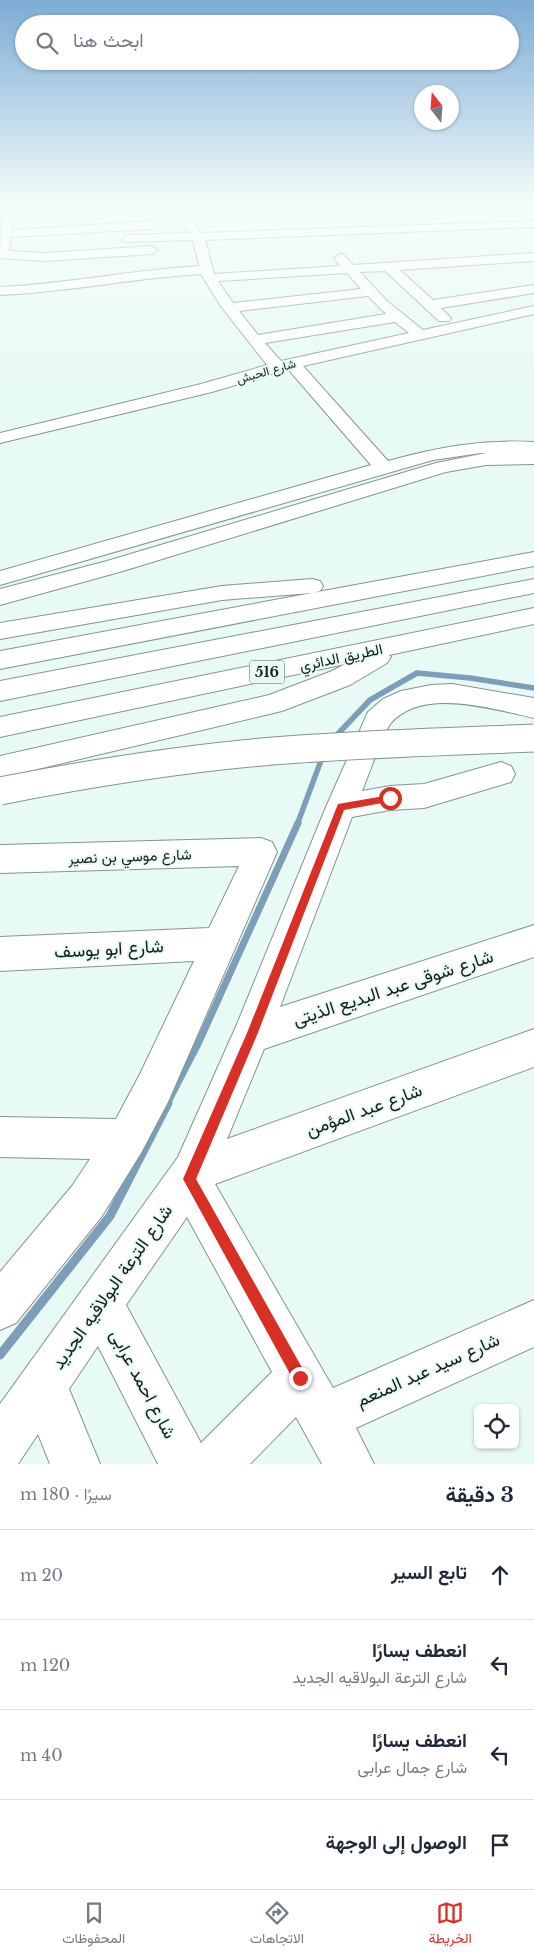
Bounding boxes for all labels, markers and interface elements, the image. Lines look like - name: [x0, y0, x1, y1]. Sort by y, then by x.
- search box: [15, 15, 519, 70]
- icon: search: [33, 29, 61, 57]
- text: ابحث هنا: [73, 29, 144, 52]
- north arrow: [414, 85, 459, 130]
- street label: شارع الحبش: [235, 355, 298, 389]
- street label: الطريق الدائري: [298, 639, 385, 679]
- road number: 516: [250, 660, 284, 684]
- route start: [379, 787, 402, 810]
- street label: شارع موسي بن نصير: [67, 844, 192, 872]
- street label: شارع ابو يوسف: [54, 935, 164, 964]
- street label: شارع شوقى عبد البديع الذيتى: [290, 945, 496, 1032]
- street label: شارع عبد المؤمن: [303, 1079, 425, 1142]
- street label: شارع الترعة البولاقيه الجديد: [47, 1200, 178, 1374]
- street label: شارع احمد عرابى: [104, 1326, 181, 1443]
- street label: شارع سيد عبد المنعم: [353, 1328, 504, 1412]
- route end: [289, 1367, 312, 1390]
- map controls: [474, 1404, 519, 1449]
- button: locate: [474, 1404, 519, 1449]
- text: 3 دقيقة: [446, 1482, 514, 1508]
- text: سيرًا · 180 m: [20, 1484, 112, 1504]
- text: تابع السير: [391, 1561, 467, 1584]
- icon: ahead: [486, 1561, 514, 1589]
- text: 20 m: [20, 1565, 63, 1585]
- text: انعطف يسارًا: [372, 1639, 467, 1662]
- icon: left: [486, 1651, 514, 1679]
- text: 120 m: [20, 1655, 70, 1675]
- text: شارع الترعة البولاقيه الجديد: [293, 1667, 467, 1687]
- text: انعطف يسارًا: [372, 1729, 467, 1752]
- icon: left: [486, 1741, 514, 1769]
- text: 40 m: [20, 1745, 63, 1765]
- text: شارع جمال عرابى: [358, 1757, 467, 1777]
- text: الوصول إلى الوجهة: [326, 1831, 467, 1854]
- icon: arrive: [486, 1831, 514, 1859]
- tab: المحفوظات: [62, 1899, 125, 1951]
- tab: الاتجاهات: [250, 1899, 304, 1951]
- tab: الخريطة: [428, 1899, 472, 1951]

